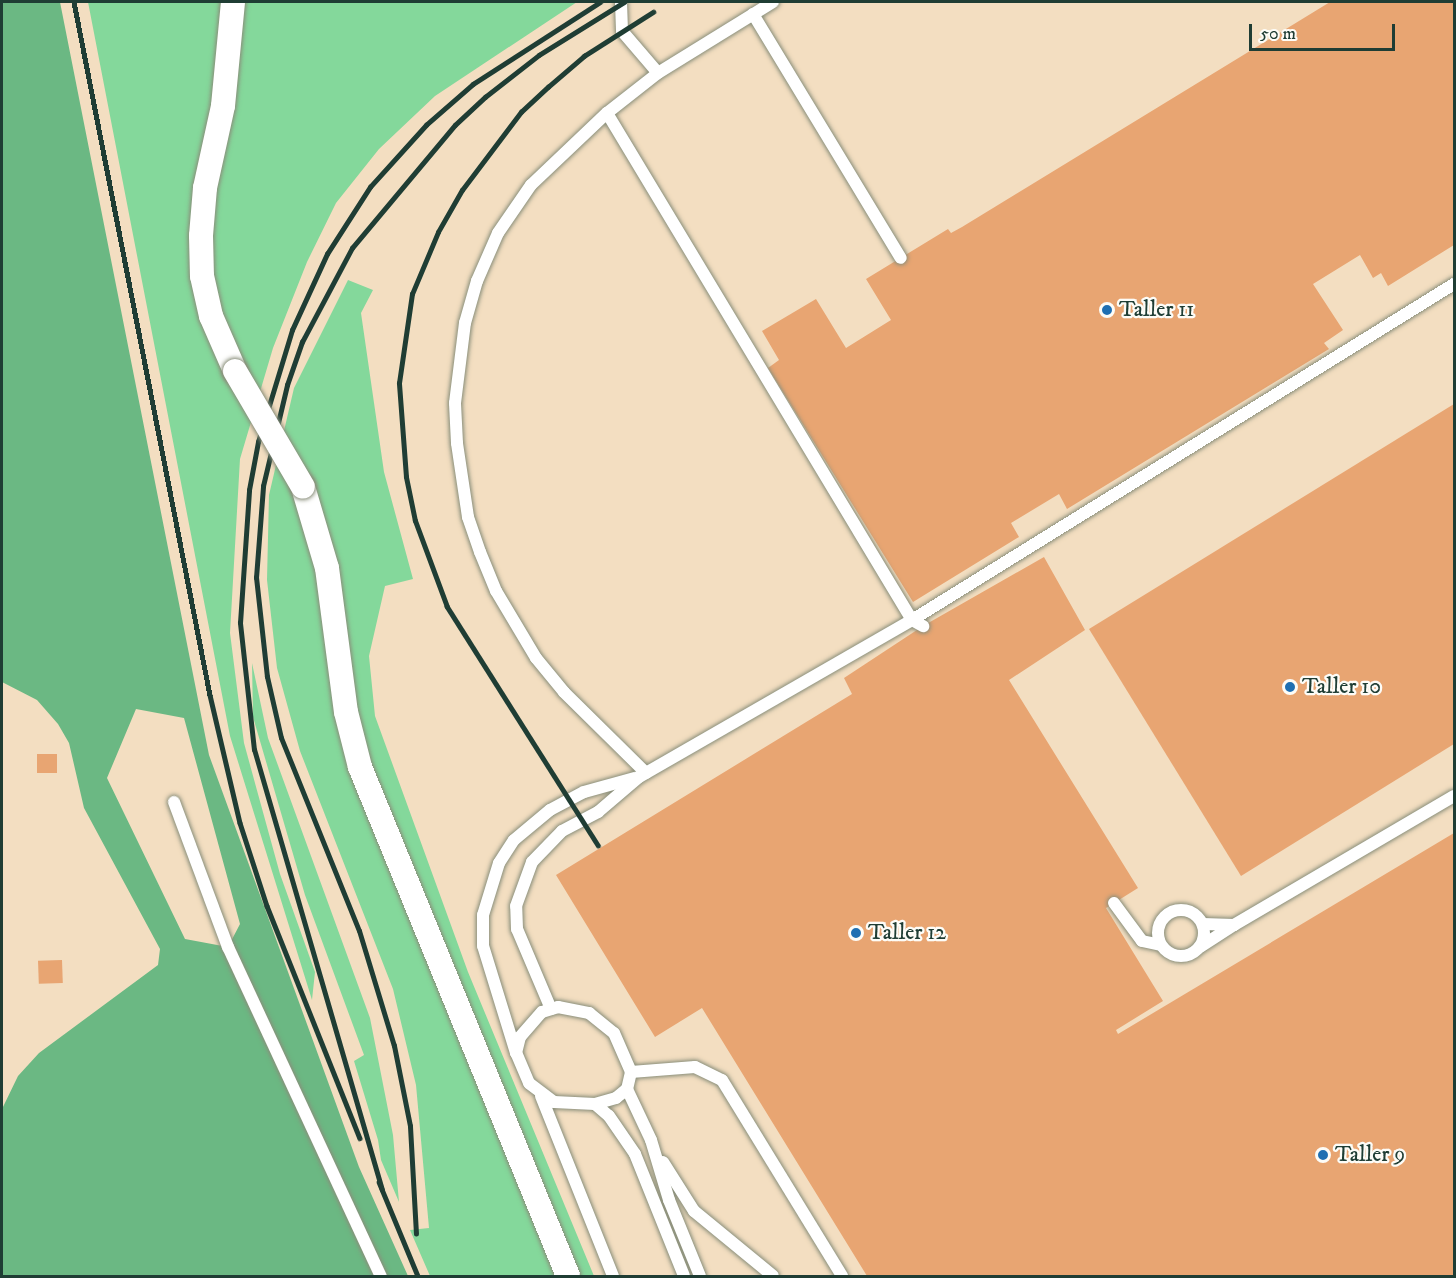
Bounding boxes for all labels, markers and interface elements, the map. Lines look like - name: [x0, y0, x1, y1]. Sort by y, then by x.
- scale bar: [1252, 12, 1398, 50]
- text: 50 m: [1260, 23, 1296, 45]
- place label: Taller 11: [1119, 297, 1194, 323]
- marker: Taller 11: [1100, 303, 1114, 317]
- place label: Taller 10: [1302, 674, 1381, 700]
- marker: Taller 10: [1283, 680, 1297, 694]
- place label: Taller 12: [868, 920, 946, 946]
- marker: Taller 12: [849, 926, 863, 940]
- place label: Taller 9: [1335, 1142, 1405, 1168]
- marker: Taller 9: [1316, 1148, 1330, 1162]

